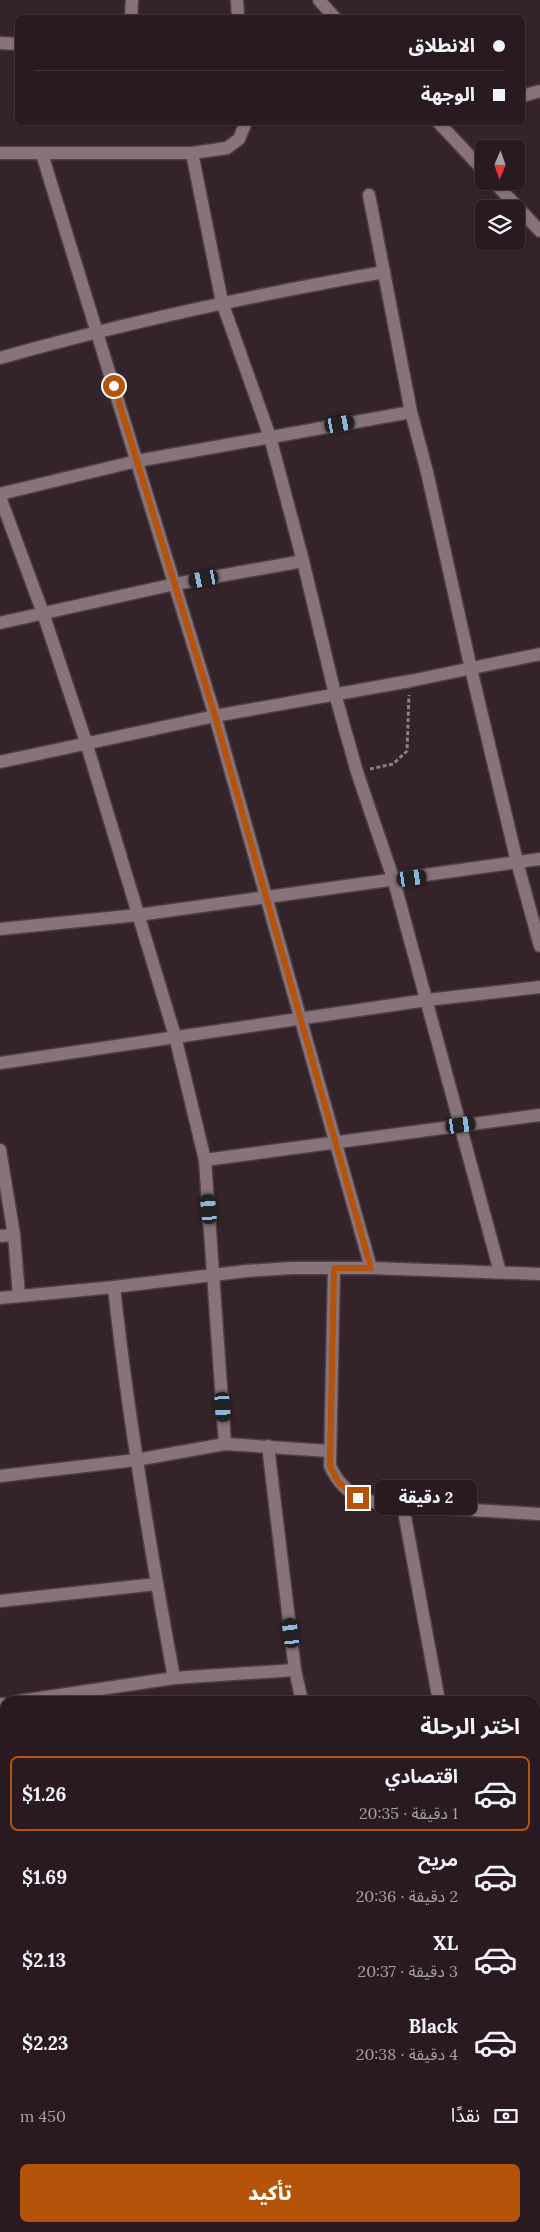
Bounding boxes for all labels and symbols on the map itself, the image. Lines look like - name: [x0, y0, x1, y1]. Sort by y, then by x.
- north arrow: [475, 140, 525, 190]
- route start: [103, 375, 125, 397]
- car: [323, 414, 356, 434]
- car: [187, 569, 220, 589]
- car: [396, 868, 427, 888]
- car: [445, 1115, 476, 1135]
- car: [200, 1193, 217, 1225]
- car: [214, 1392, 231, 1422]
- callout: 2 دقيقة: [376, 1480, 478, 1516]
- route end: [347, 1487, 369, 1509]
- car: [281, 1617, 300, 1649]

